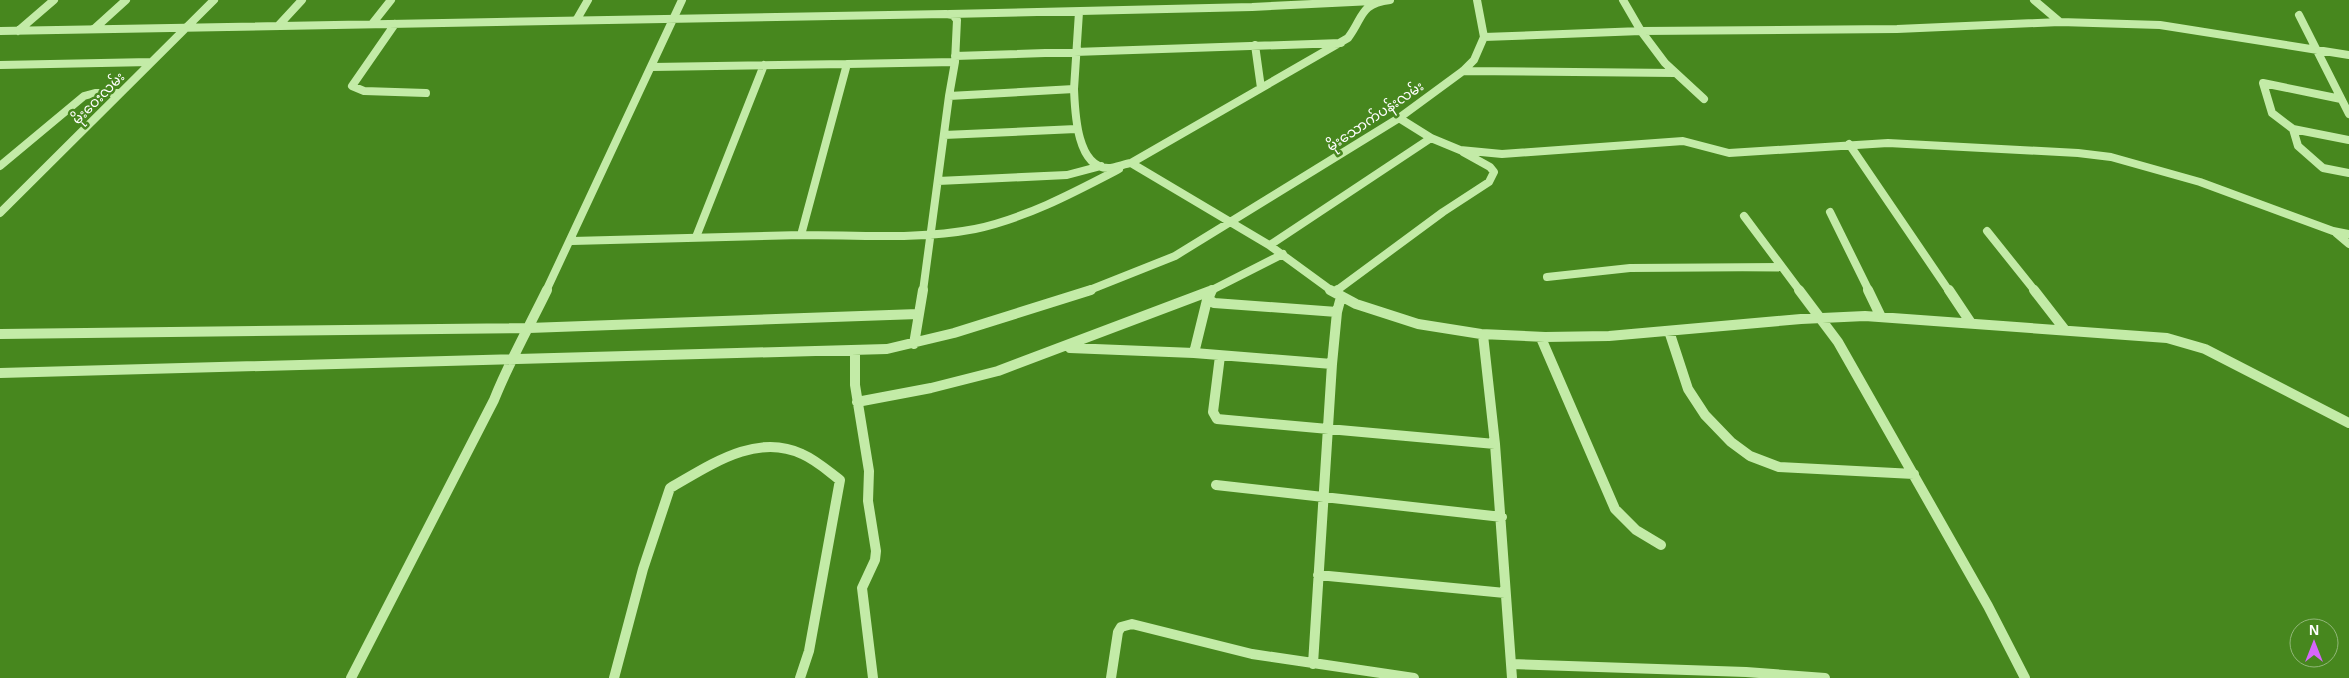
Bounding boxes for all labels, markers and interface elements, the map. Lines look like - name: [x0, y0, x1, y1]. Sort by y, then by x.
- street label: မိုးဝေးလမ်း: [67, 67, 130, 130]
- street label: မိုးသောက်ပန်းလမ်း: [1322, 76, 1429, 158]
- north arrow: [2289, 618, 2339, 668]
- text: N: [2309, 622, 2319, 638]

